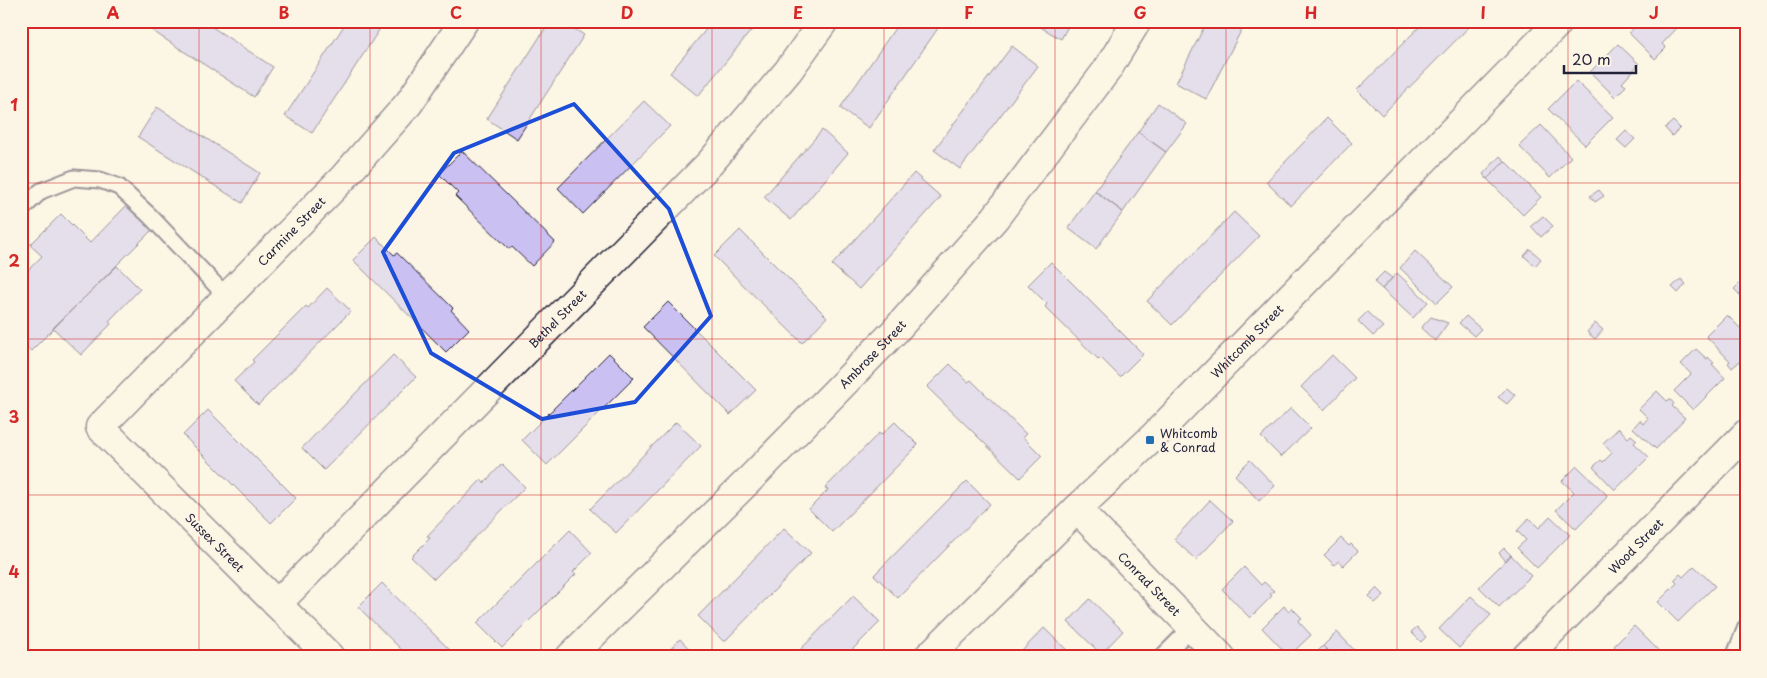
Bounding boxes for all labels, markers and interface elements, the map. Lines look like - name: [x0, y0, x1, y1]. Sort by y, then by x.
- text: A: [107, 0, 120, 24]
- text: B: [279, 0, 290, 24]
- text: C: [450, 0, 462, 24]
- text: D: [621, 0, 633, 24]
- text: E: [793, 0, 803, 24]
- text: F: [964, 0, 974, 24]
- text: G: [1133, 0, 1147, 24]
- text: H: [1305, 0, 1317, 24]
- text: I: [1480, 0, 1486, 24]
- text: J: [1649, 0, 1659, 24]
- scale bar: [1564, 42, 1637, 74]
- text: 20 m: [1572, 47, 1611, 70]
- text: 1: [10, 92, 18, 116]
- street label: Carmine Street: [253, 192, 329, 270]
- text: 2: [8, 248, 20, 272]
- street label: Bethel Street: [524, 285, 590, 352]
- street label: Whitcomb Street: [1207, 300, 1287, 382]
- street label: Ambrose Street: [835, 316, 910, 392]
- text: 3: [9, 404, 19, 428]
- place label: Whitcomb & Conrad: [1160, 424, 1218, 456]
- marker: Whitcomb & Conrad: [1144, 434, 1156, 446]
- street label: Sussex Street: [181, 508, 249, 576]
- street label: Wood Street: [1604, 514, 1667, 578]
- street label: Conrad Street: [1114, 547, 1185, 620]
- text: 4: [9, 559, 20, 583]

